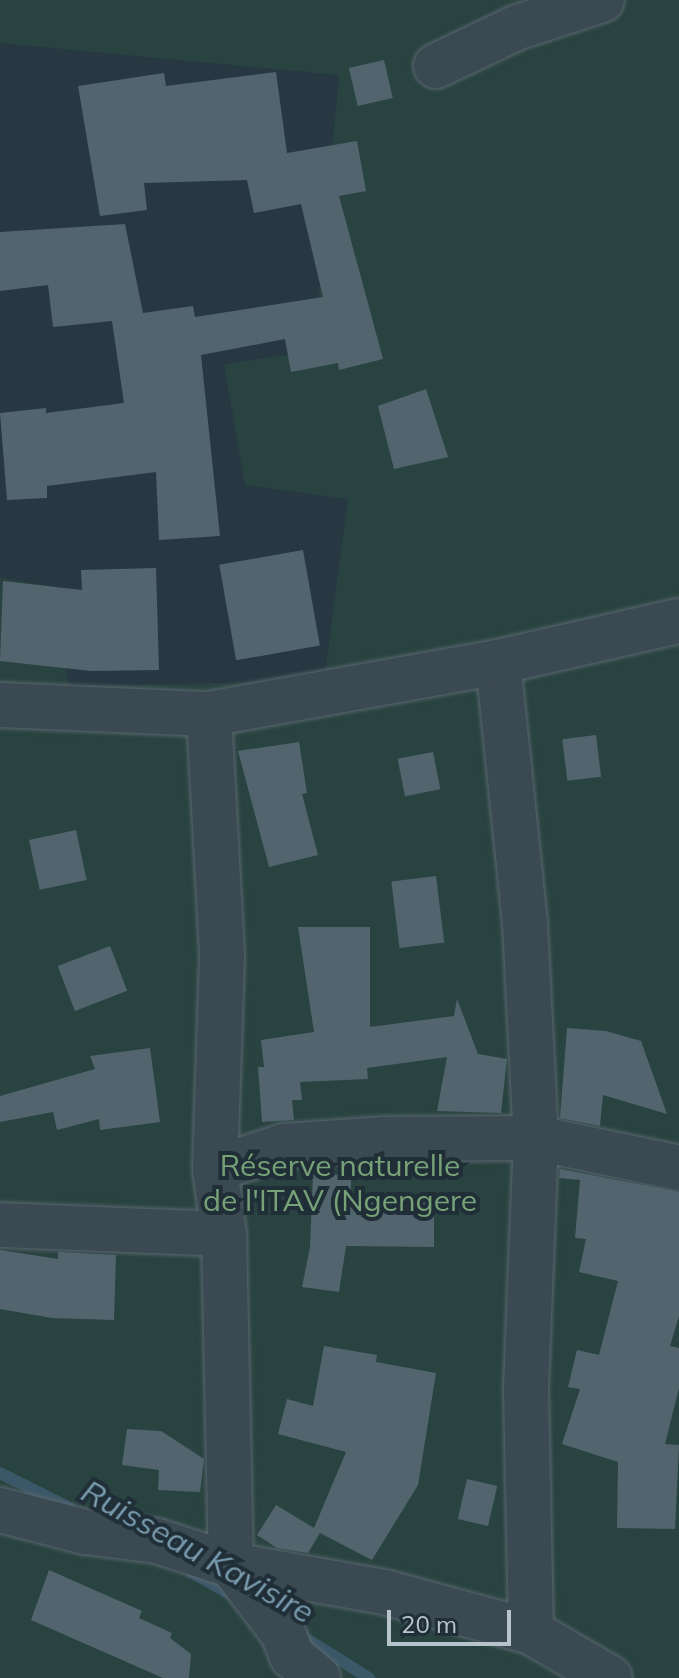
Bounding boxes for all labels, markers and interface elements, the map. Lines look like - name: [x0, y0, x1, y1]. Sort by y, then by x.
- park label: Réserve naturelle de l'ITAV (Ngengere: [203, 1147, 477, 1218]
- water label: Ruisseau Kavisire: [75, 1471, 321, 1631]
- scale bar: [391, 1594, 515, 1644]
- text: 20 m: [401, 1609, 457, 1639]

